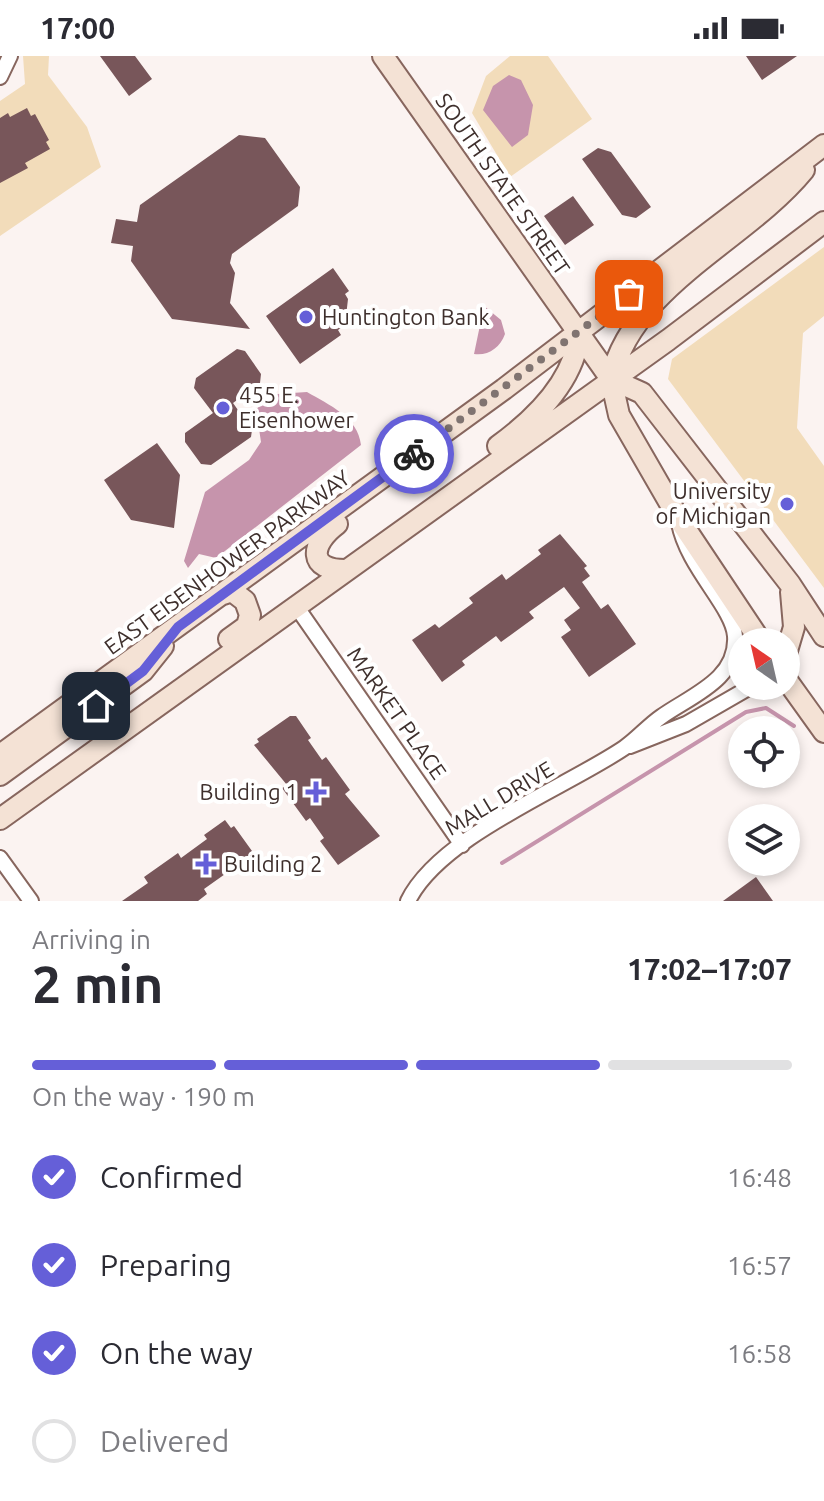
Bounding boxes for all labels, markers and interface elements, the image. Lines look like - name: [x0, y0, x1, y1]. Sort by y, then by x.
- text: 17:00: [40, 11, 115, 45]
- street label: SOUTH STATE STREET: [431, 88, 576, 279]
- pin: [595, 260, 663, 328]
- icon: bag: [607, 272, 651, 316]
- place label: Huntington Bank: [322, 304, 490, 329]
- marker: Huntington Bank: [297, 308, 315, 326]
- place label: 455 E. Eisenhower: [239, 382, 355, 432]
- marker: 455 E. Eisenhower: [214, 399, 232, 417]
- courier: [374, 414, 454, 494]
- icon: bike: [392, 432, 436, 476]
- street label: EAST EISENHOWER PARKWAY: [99, 464, 354, 659]
- place label: University of Michigan: [656, 478, 771, 528]
- marker: University of Michigan: [778, 495, 796, 513]
- north arrow: [728, 628, 800, 700]
- map controls: [728, 628, 800, 876]
- street label: MARKET PLACE: [343, 642, 452, 783]
- pin: [62, 672, 130, 740]
- icon: home: [74, 684, 118, 728]
- button: locate: [728, 716, 800, 788]
- street label: MALL DRIVE: [440, 755, 557, 840]
- place label: Building 1: [199, 779, 298, 804]
- marker: Building 1: [305, 781, 327, 803]
- button: layers: [728, 804, 800, 876]
- place label: Building 2: [224, 851, 323, 876]
- marker: Building 2: [195, 853, 217, 875]
- text: Arriving in: [32, 925, 151, 954]
- text: 17:02–17:07: [627, 952, 792, 986]
- text: 2 min: [32, 955, 163, 1013]
- text: On the way · 190 m: [32, 1082, 255, 1111]
- icon: check: [32, 1155, 76, 1199]
- text: Confirmed: [100, 1160, 243, 1194]
- text: 16:48: [727, 1163, 792, 1192]
- icon: check: [32, 1243, 76, 1287]
- text: Preparing: [100, 1248, 232, 1282]
- text: 16:57: [727, 1251, 792, 1280]
- icon: check: [32, 1331, 76, 1375]
- text: On the way: [100, 1336, 253, 1370]
- text: 16:58: [727, 1339, 792, 1368]
- text: Delivered: [100, 1424, 229, 1458]

